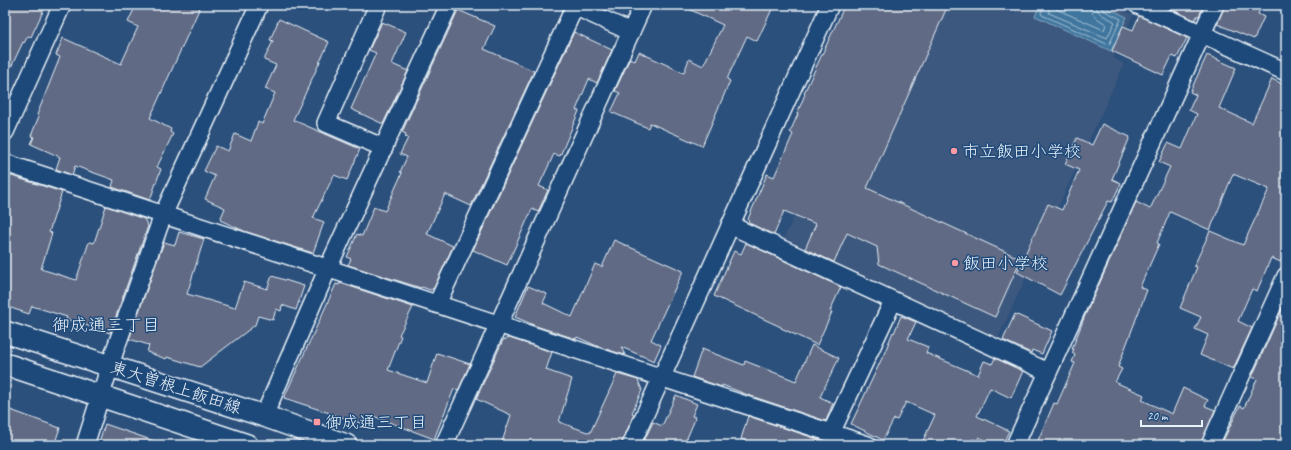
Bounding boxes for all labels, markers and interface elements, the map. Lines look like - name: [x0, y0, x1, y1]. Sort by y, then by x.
- place label: 市立飯田小学校: [962, 141, 1081, 162]
- marker: 市立飯田小学校: [949, 146, 959, 156]
- place label: 飯田小学校: [963, 253, 1048, 274]
- marker: 飯田小学校: [950, 258, 960, 268]
- district label: 御成通三丁目: [52, 314, 160, 336]
- street label: 東大曽根上飯田線: [108, 356, 244, 418]
- scale bar: [1141, 402, 1202, 428]
- text: 20 m: [1147, 408, 1169, 424]
- place label: 御成通三丁目: [325, 412, 427, 433]
- marker: 御成通三丁目: [312, 417, 322, 427]

